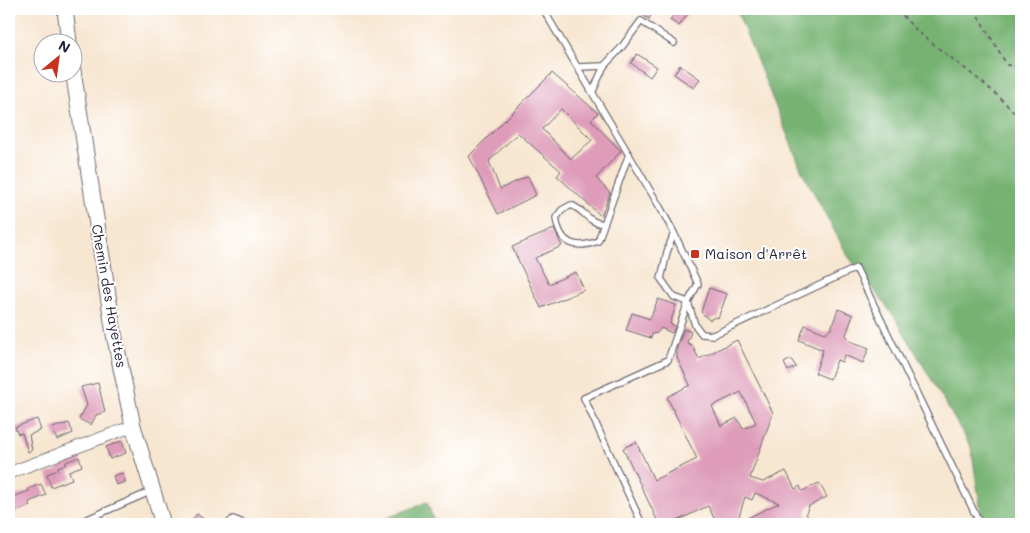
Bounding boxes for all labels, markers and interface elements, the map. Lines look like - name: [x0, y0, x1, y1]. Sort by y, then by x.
- north arrow: [32, 32, 82, 82]
- text: N: [55, 35, 74, 57]
- street label: Chemin des Hayettes: [88, 223, 131, 369]
- place label: Maison d'Arrêt: [705, 244, 807, 263]
- marker: Maison d'Arrêt: [689, 248, 701, 260]

